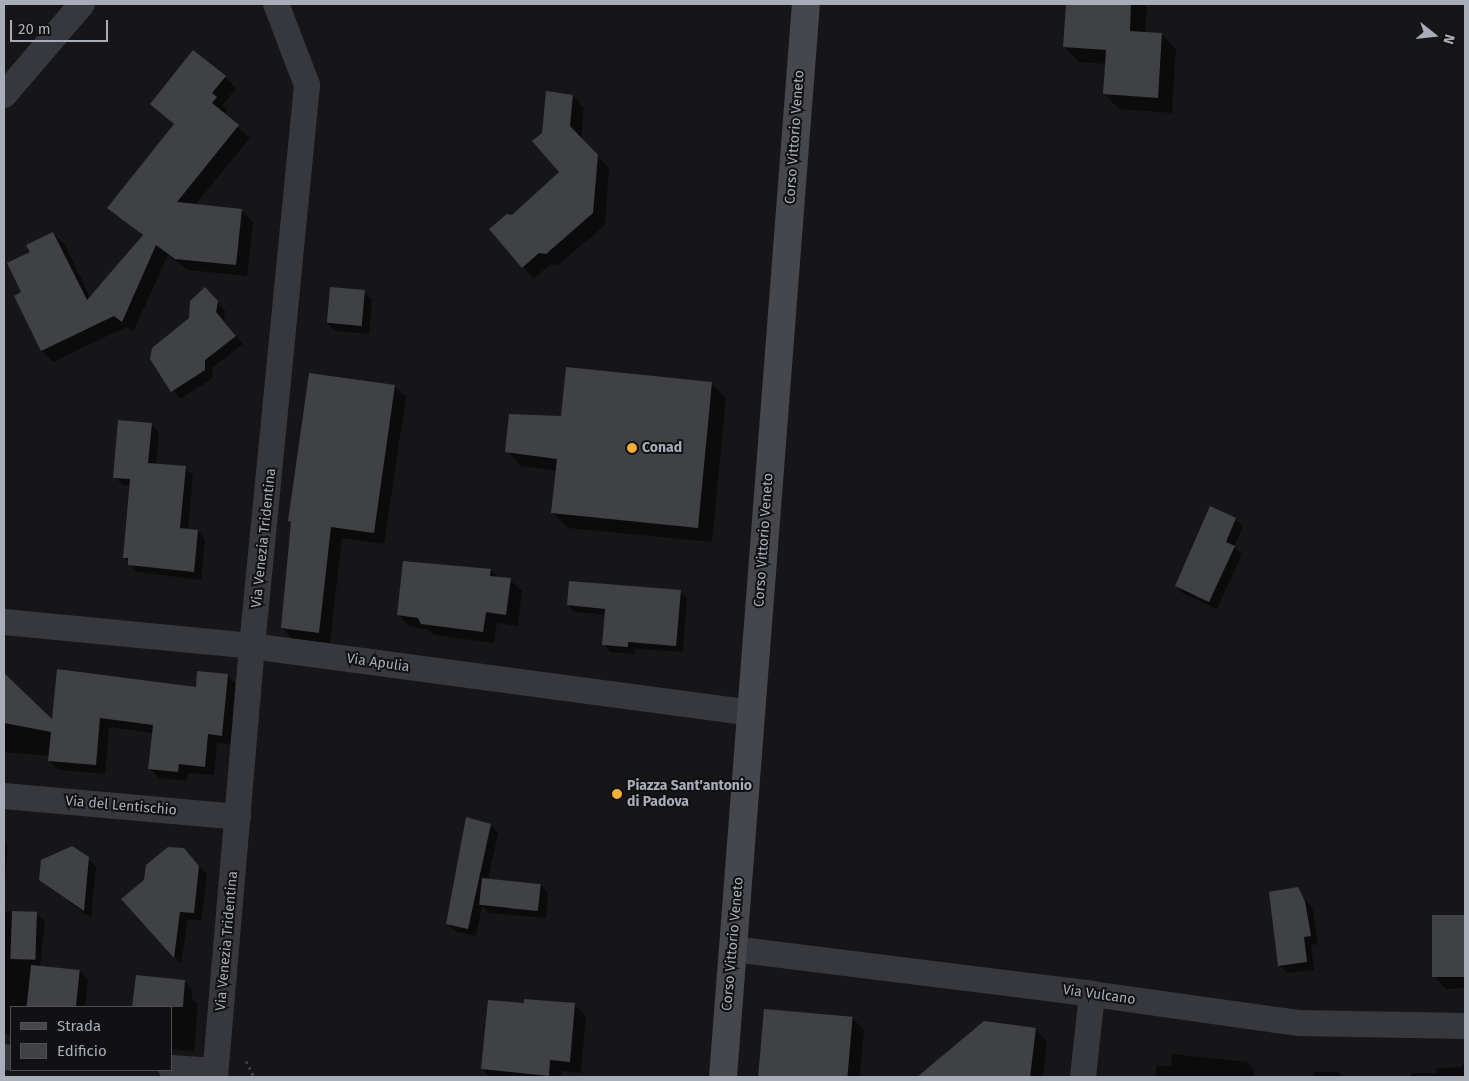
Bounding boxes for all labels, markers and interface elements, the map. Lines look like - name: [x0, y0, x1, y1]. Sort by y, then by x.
- scale bar: [12, 10, 110, 42]
- north arrow: [1409, 10, 1459, 60]
- text: 20 m: [18, 20, 51, 38]
- text: N: [1439, 32, 1458, 46]
- street label: Corso Vittorio Veneto: [782, 69, 808, 205]
- place label: Conad: [642, 440, 682, 456]
- marker: Conad: [626, 442, 638, 454]
- street label: Via Venezia Tridentina: [248, 467, 280, 609]
- street label: Corso Vittorio Veneto: [751, 472, 777, 608]
- street label: Via Apulia: [346, 650, 410, 676]
- place label: Piazza Sant'antonio di Padova: [627, 778, 752, 810]
- marker: Piazza Sant'antonio di Padova: [611, 788, 623, 800]
- street label: Via del Lentischio: [65, 793, 177, 819]
- street label: Via Venezia Tridentina: [213, 870, 241, 1012]
- street label: Corso Vittorio Veneto: [719, 876, 747, 1012]
- street label: Via Vulcano: [1062, 982, 1136, 1008]
- legend: [10, 1006, 172, 1071]
- text: Strada: [57, 1017, 101, 1035]
- text: Edificio: [57, 1042, 107, 1060]

